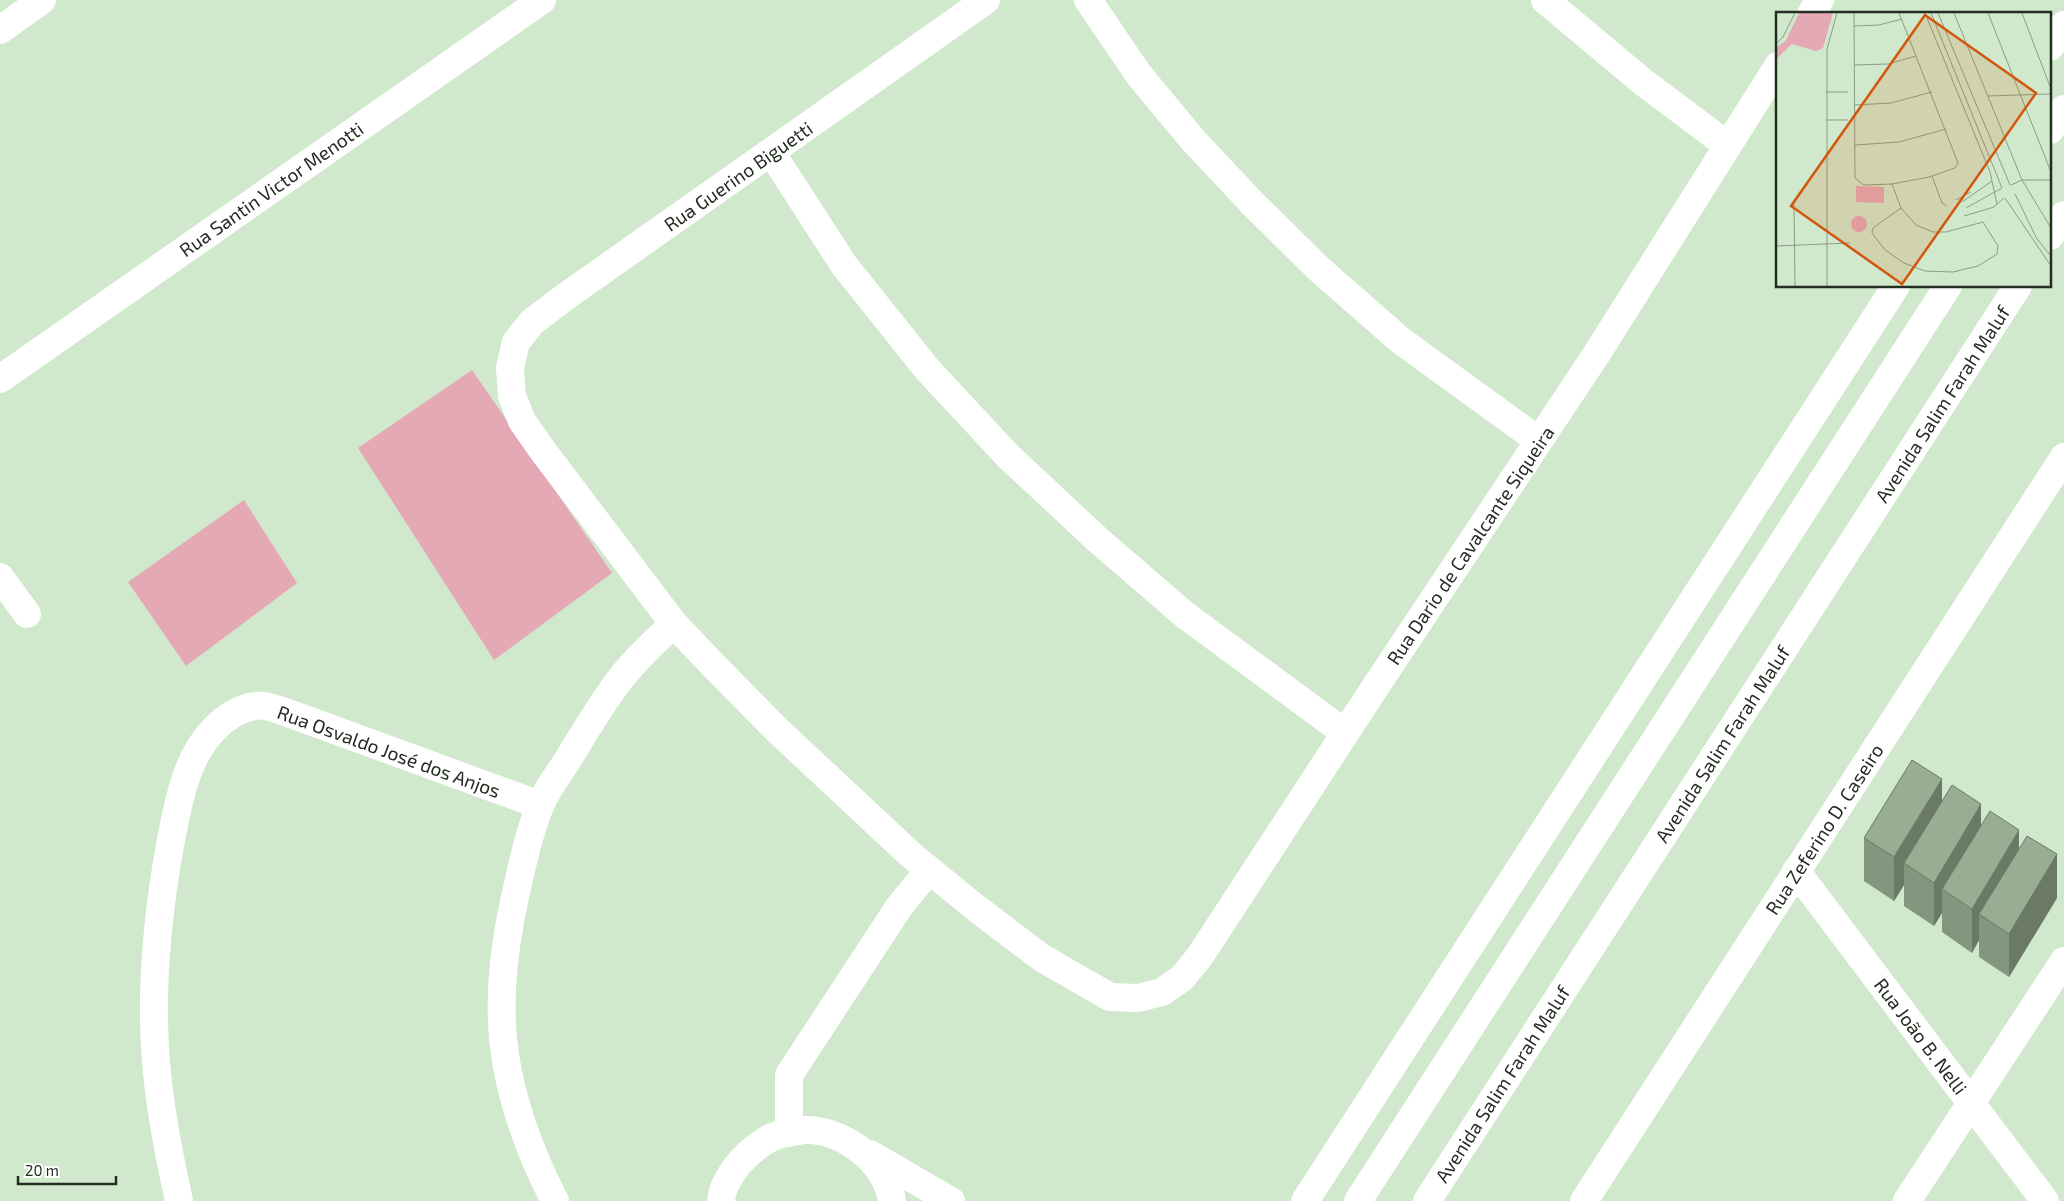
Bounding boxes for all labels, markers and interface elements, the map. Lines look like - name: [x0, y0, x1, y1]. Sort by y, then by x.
- inset map: [1776, 12, 2052, 288]
- street label: Rua Guerino Biguetti: [659, 116, 817, 236]
- street label: Rua Santin Victor Menotti: [175, 117, 367, 261]
- street label: Avenida Salim Farah Maluf: [1870, 301, 2015, 507]
- street label: Rua Dario de Cavalcante Siqueira: [1381, 421, 1559, 669]
- street label: Avenida Salim Farah Maluf: [1650, 641, 1795, 847]
- street label: Rua Osvaldo José dos Anjos: [274, 700, 504, 802]
- street label: Rua Zeferino D. Caseiro: [1760, 739, 1888, 919]
- street label: Rua João B. Nelli: [1870, 973, 1972, 1099]
- street label: Avenida Salim Farah Maluf: [1430, 981, 1575, 1187]
- scale bar: [18, 1154, 115, 1186]
- text: 20 m: [25, 1161, 59, 1179]

